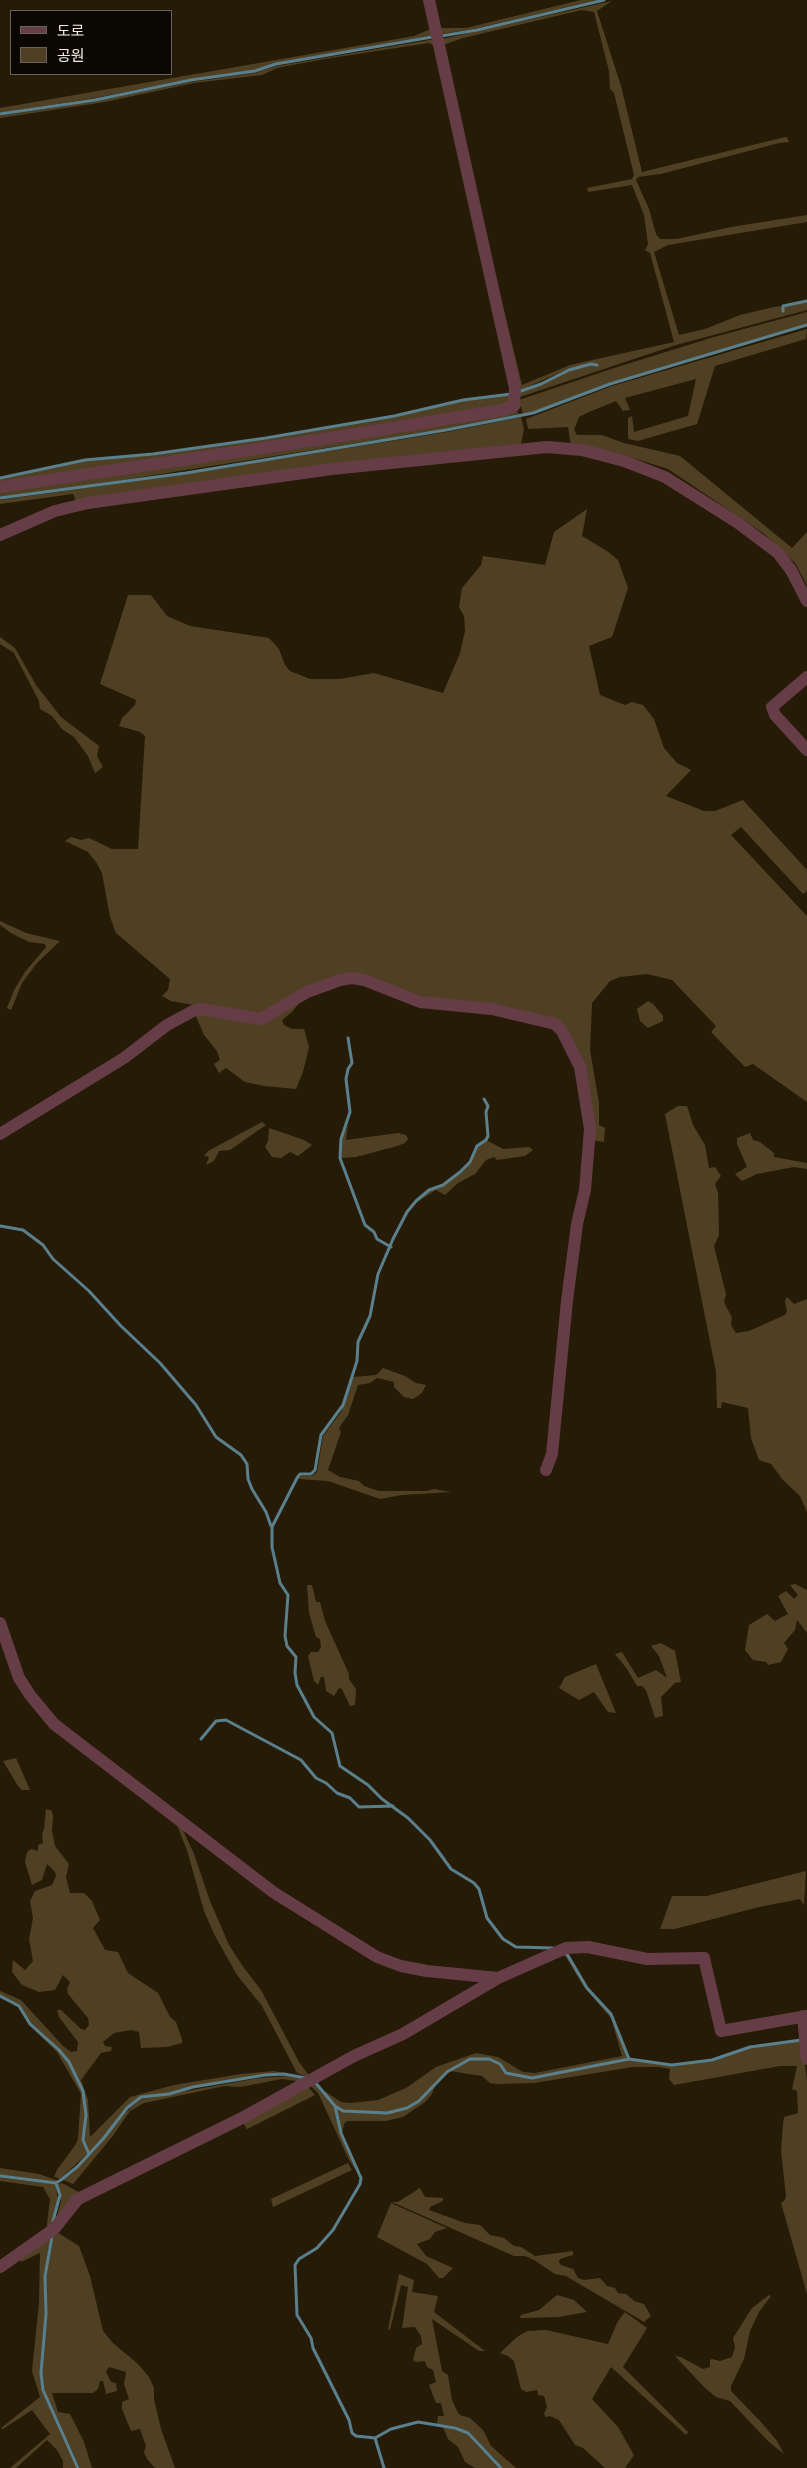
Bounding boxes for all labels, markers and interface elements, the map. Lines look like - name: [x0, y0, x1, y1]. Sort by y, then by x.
- legend: [10, 10, 172, 75]
- text: 도로: [57, 21, 85, 39]
- text: 공원: [57, 46, 85, 64]

